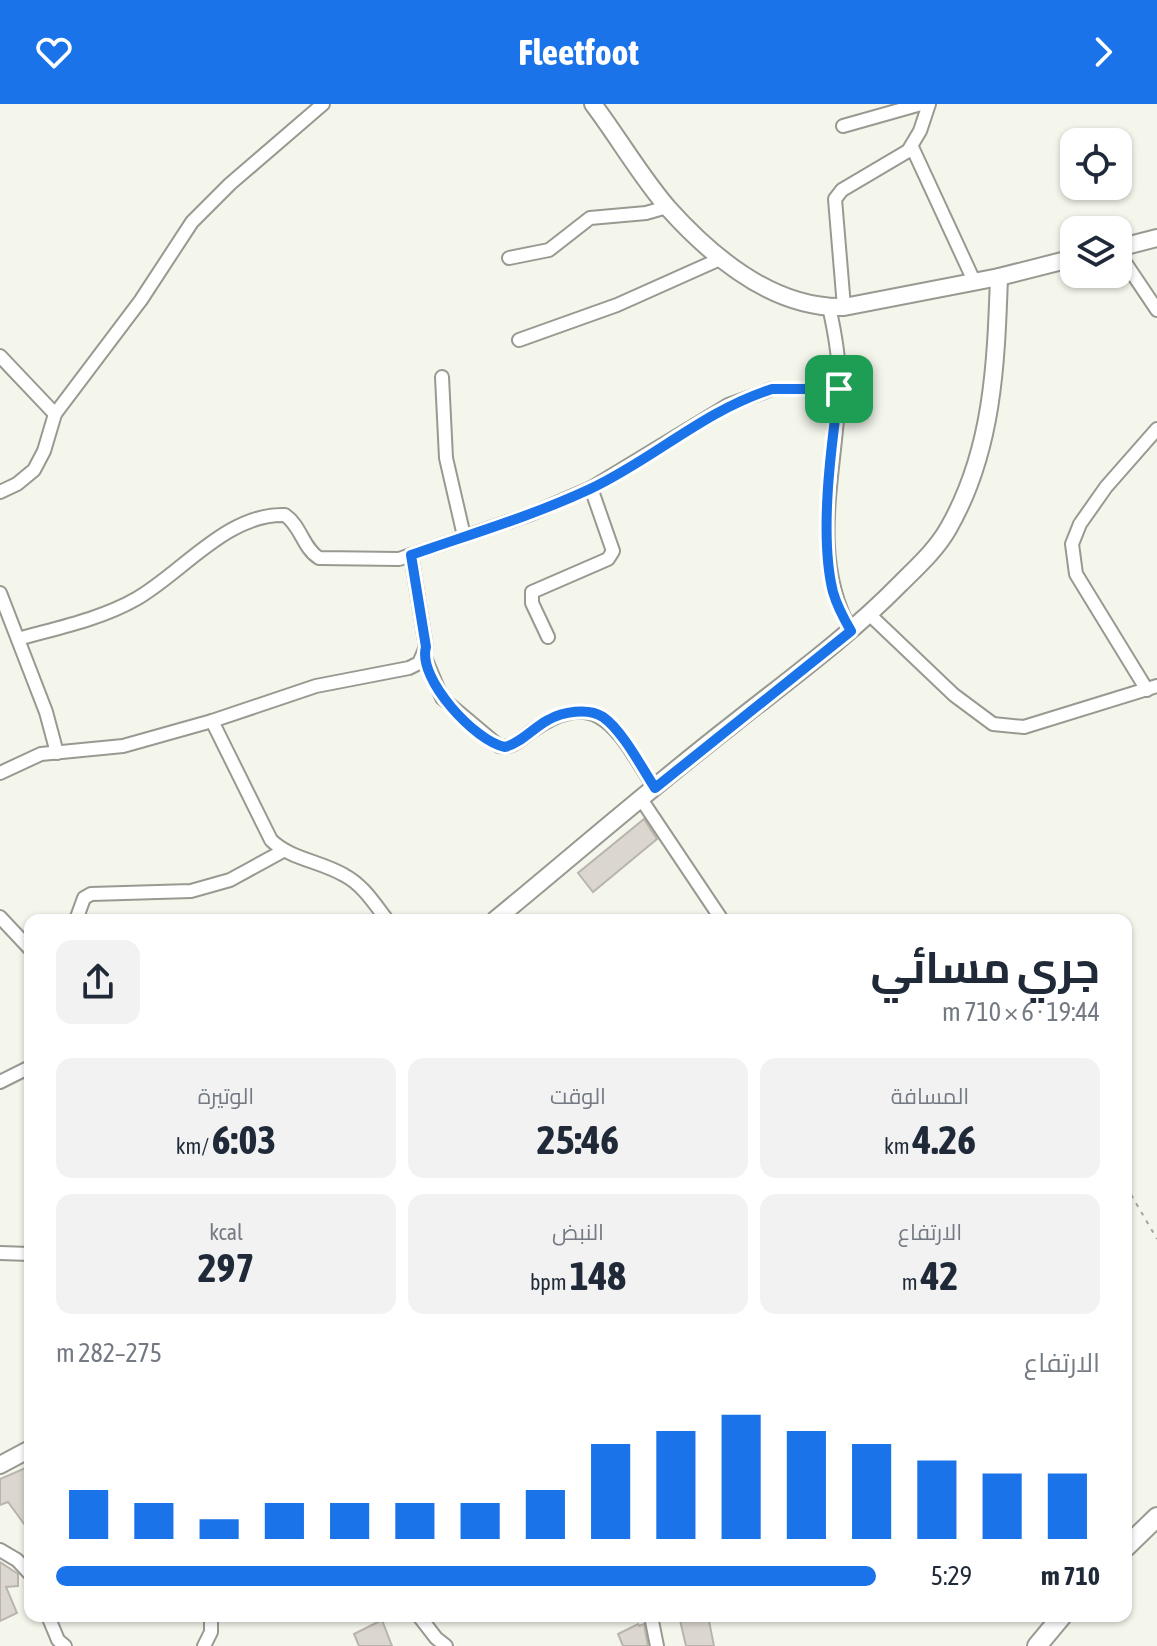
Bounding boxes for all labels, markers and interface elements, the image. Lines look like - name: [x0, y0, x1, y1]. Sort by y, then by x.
- icon: heart: [32, 30, 76, 74]
- icon: forward: [1081, 30, 1125, 74]
- text: Fleetfoot: [518, 31, 639, 73]
- map controls: [1060, 128, 1132, 288]
- button: locate: [1060, 128, 1132, 200]
- button: layers: [1060, 216, 1132, 288]
- pin: [805, 355, 873, 423]
- icon: arrive: [817, 367, 861, 411]
- button: share: [56, 940, 140, 1024]
- text: جري مسائي: [871, 942, 1100, 992]
- text: 19:44 · 6 × 710 m: [942, 997, 1100, 1027]
- text: الوتيرة: [198, 1083, 254, 1109]
- text: الوقت: [550, 1083, 606, 1109]
- text: المسافة: [891, 1083, 969, 1109]
- text: 6:03: [212, 1117, 276, 1162]
- text: 25:46: [537, 1117, 619, 1162]
- text: 4.26: [913, 1117, 976, 1162]
- text: /km: [176, 1133, 212, 1159]
- text: km: [884, 1133, 913, 1159]
- text: kcal: [209, 1219, 243, 1245]
- text: النبض: [552, 1219, 604, 1245]
- text: الارتفاع: [898, 1219, 962, 1245]
- text: 297: [198, 1245, 254, 1290]
- text: 148: [570, 1253, 626, 1298]
- text: 42: [921, 1253, 958, 1298]
- text: bpm: [530, 1269, 570, 1295]
- text: m: [902, 1269, 921, 1295]
- text: 275–282 m: [56, 1338, 162, 1368]
- text: الارتفاع: [1024, 1348, 1100, 1378]
- text: 5:29: [931, 1561, 972, 1591]
- text: 710 m: [1041, 1561, 1100, 1591]

